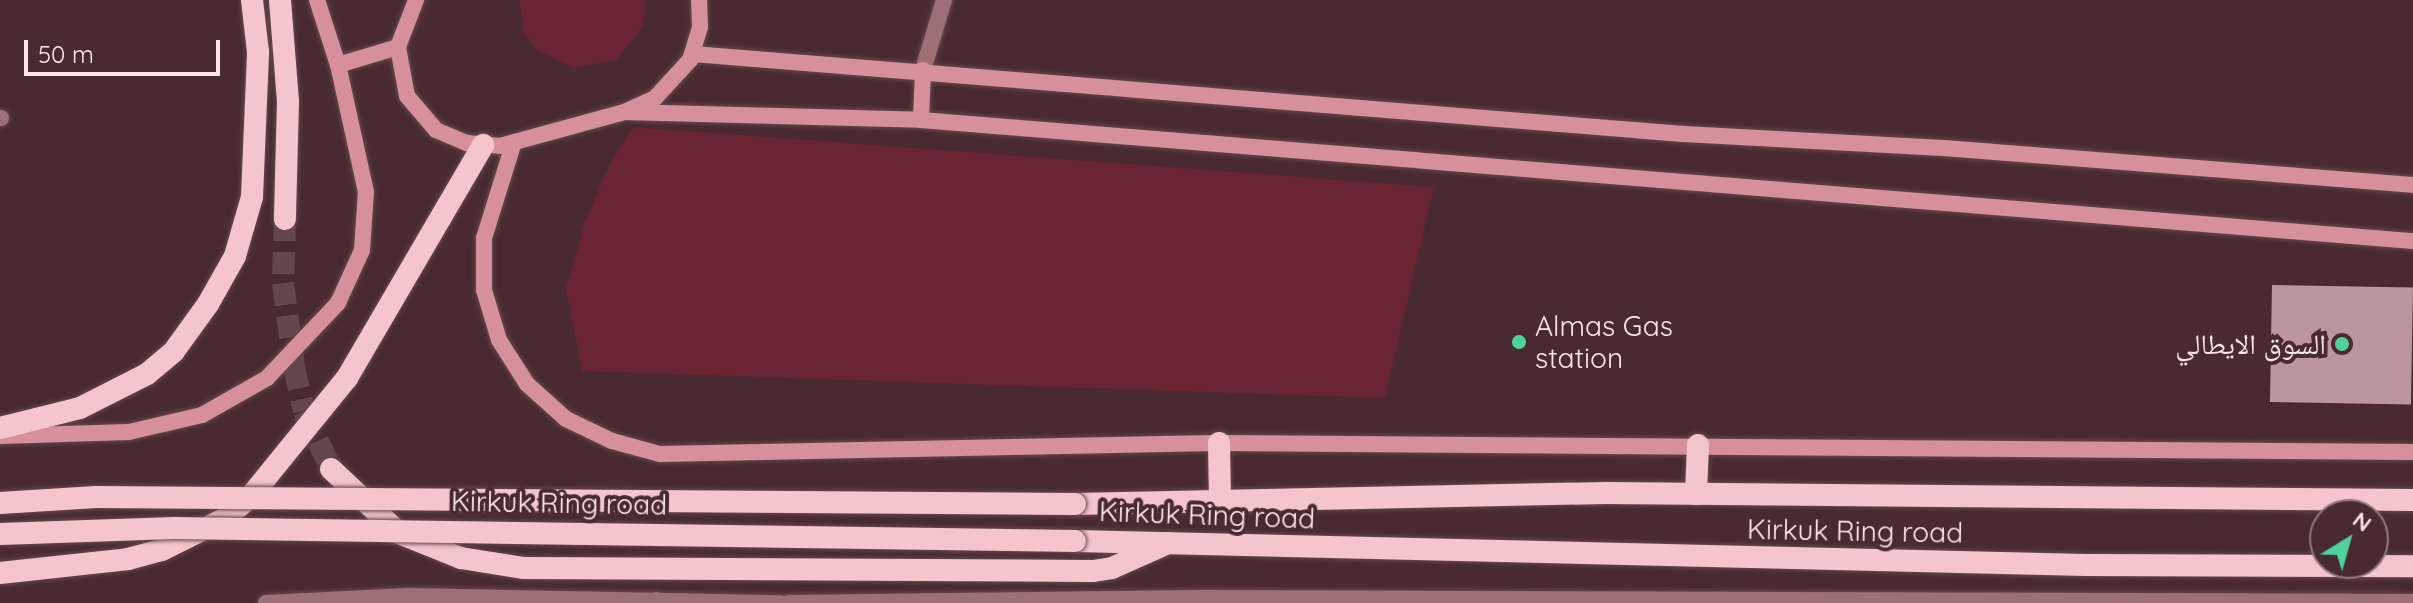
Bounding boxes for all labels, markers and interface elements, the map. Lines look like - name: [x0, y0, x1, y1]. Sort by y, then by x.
- scale bar: [28, 24, 224, 74]
- text: 50 m: [38, 39, 94, 69]
- place label: Almas Gas station: [1535, 309, 1673, 375]
- place label: السوق الايطالي: [2175, 327, 2326, 361]
- marker: Almas Gas station: [1510, 333, 1528, 351]
- marker: السوق الايطالي: [2333, 335, 2351, 353]
- street label: Kirkuk Ring road: [451, 484, 667, 522]
- street label: Kirkuk Ring road: [1098, 494, 1316, 536]
- north arrow: [2309, 499, 2389, 579]
- text: N: [2347, 505, 2377, 537]
- street label: Kirkuk Ring road: [1747, 512, 1963, 550]

